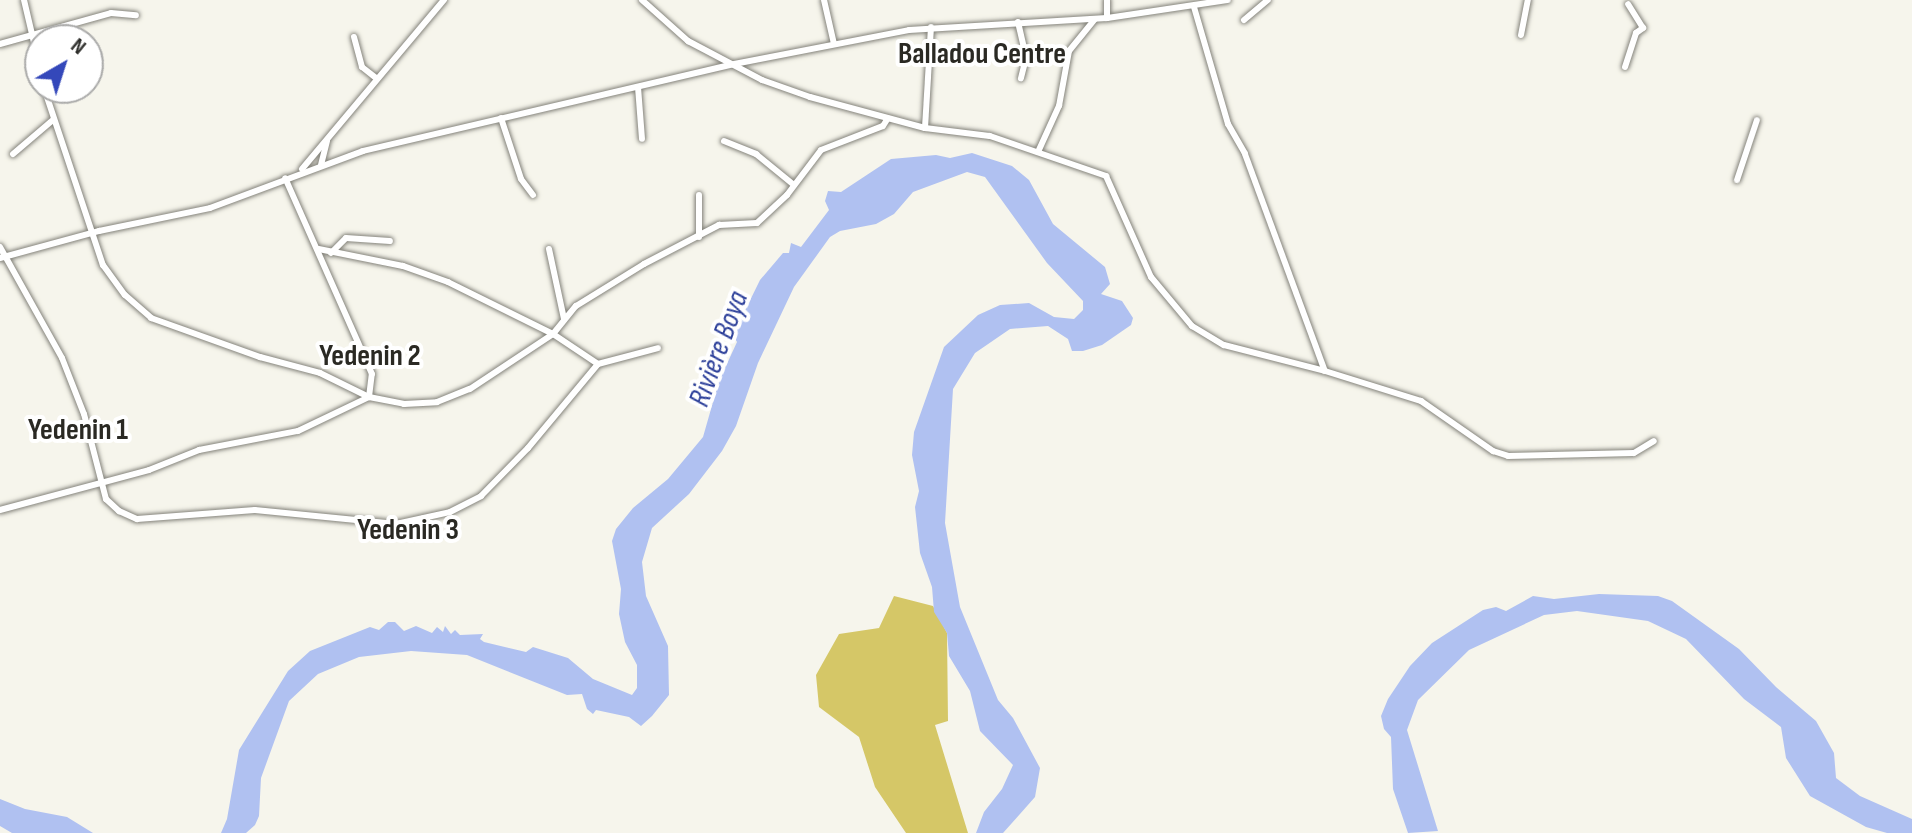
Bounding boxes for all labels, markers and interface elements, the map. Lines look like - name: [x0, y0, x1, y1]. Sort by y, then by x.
- north arrow: [24, 24, 104, 104]
- text: N: [65, 32, 91, 61]
- district label: Balladou Centre: [898, 36, 1066, 72]
- water label: Rivière Boya: [682, 286, 756, 412]
- district label: Yedenin 2: [319, 338, 421, 374]
- district label: Yedenin 1: [28, 412, 128, 448]
- district label: Yedenin 3: [357, 512, 459, 548]

